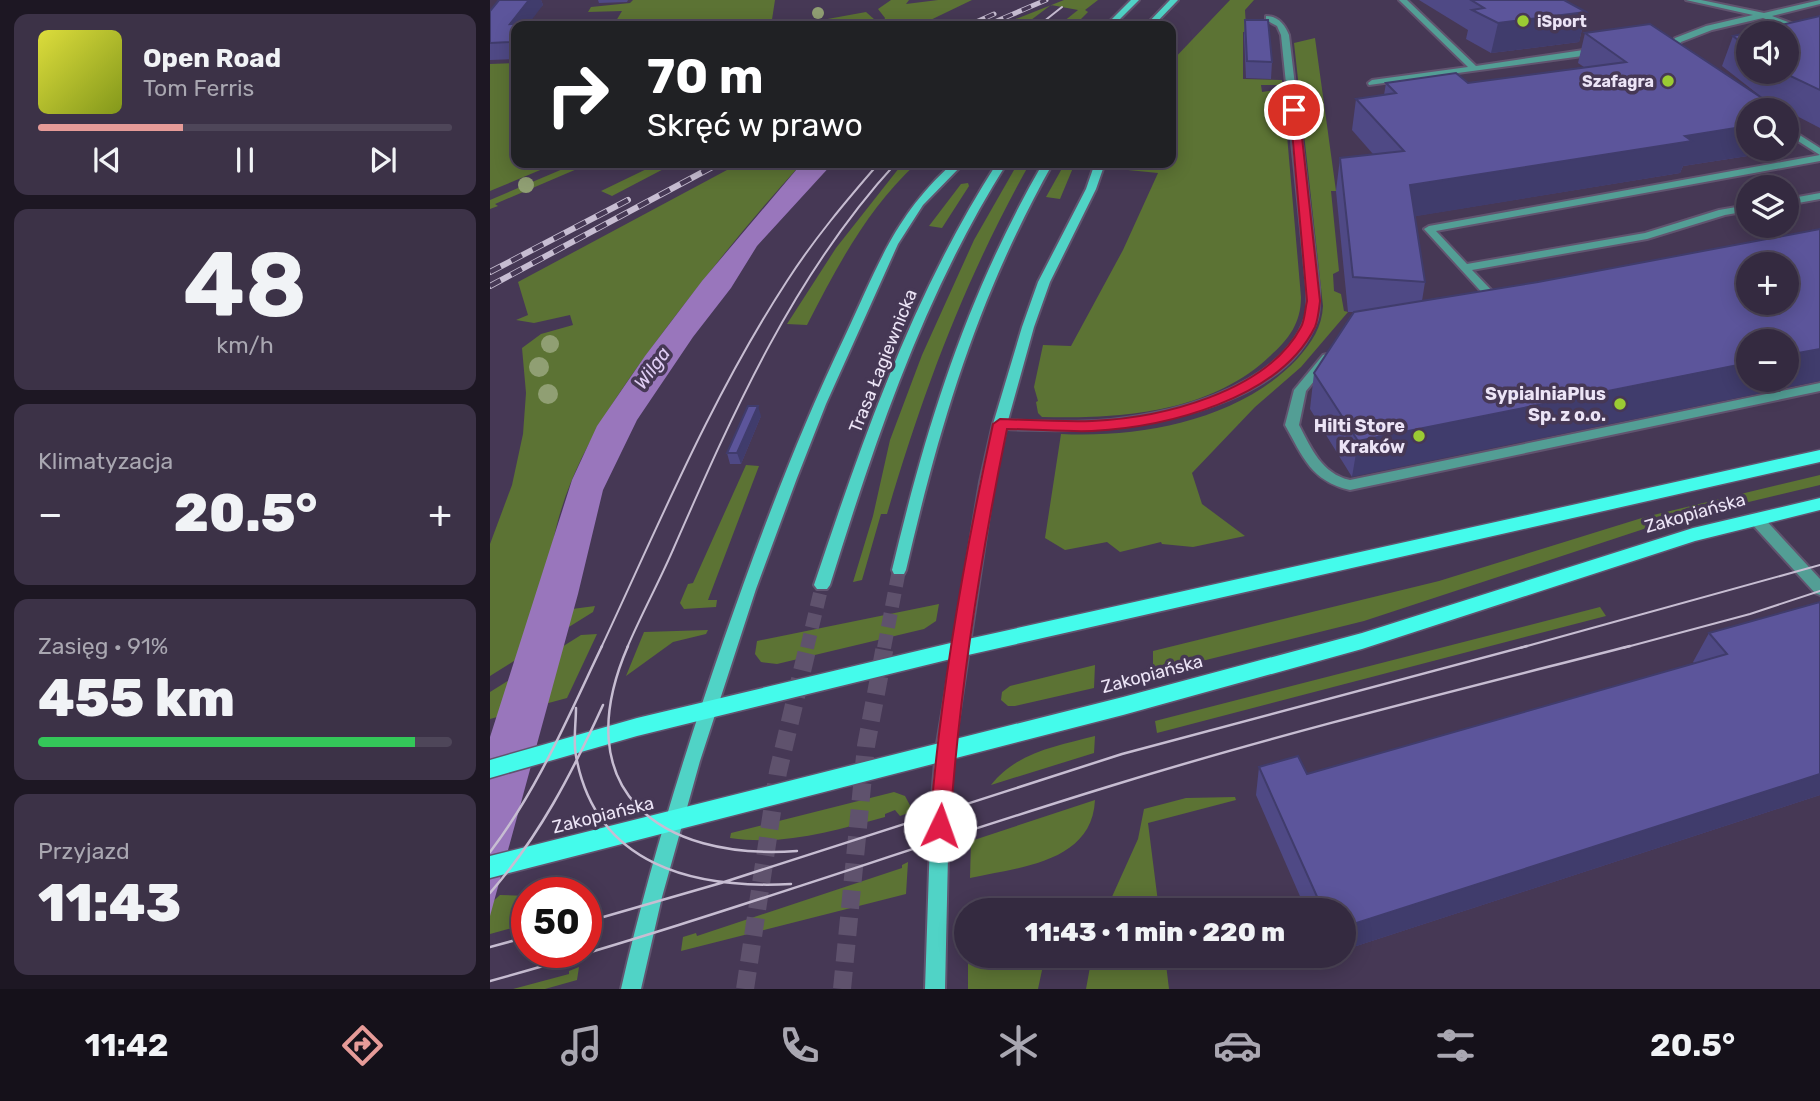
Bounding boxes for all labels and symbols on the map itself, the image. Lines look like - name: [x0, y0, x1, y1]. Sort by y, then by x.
- place label: iSport: [1537, 12, 1587, 31]
- marker: iSport: [1515, 13, 1531, 29]
- place label: Szafagra: [1582, 72, 1654, 91]
- marker: Szafagra: [1660, 73, 1676, 89]
- pin: [1264, 80, 1324, 140]
- street label: Trasa Łagiewnicka: [844, 286, 922, 436]
- water label: Wilga: [629, 342, 675, 394]
- place label: SypialniaPlus Sp. z o.o.: [1485, 383, 1606, 426]
- marker: SypialniaPlus Sp. z o.o.: [1612, 396, 1628, 412]
- place label: Hilti Store Kraków: [1314, 415, 1405, 458]
- marker: Hilti Store Kraków: [1411, 428, 1427, 444]
- street label: Zakopiańska: [1642, 488, 1748, 538]
- street label: Zakopiańska: [1099, 650, 1205, 698]
- position arrow: [903, 789, 977, 863]
- street label: Zakopiańska: [550, 792, 656, 838]
- speed limit sign: 50: [511, 877, 602, 968]

